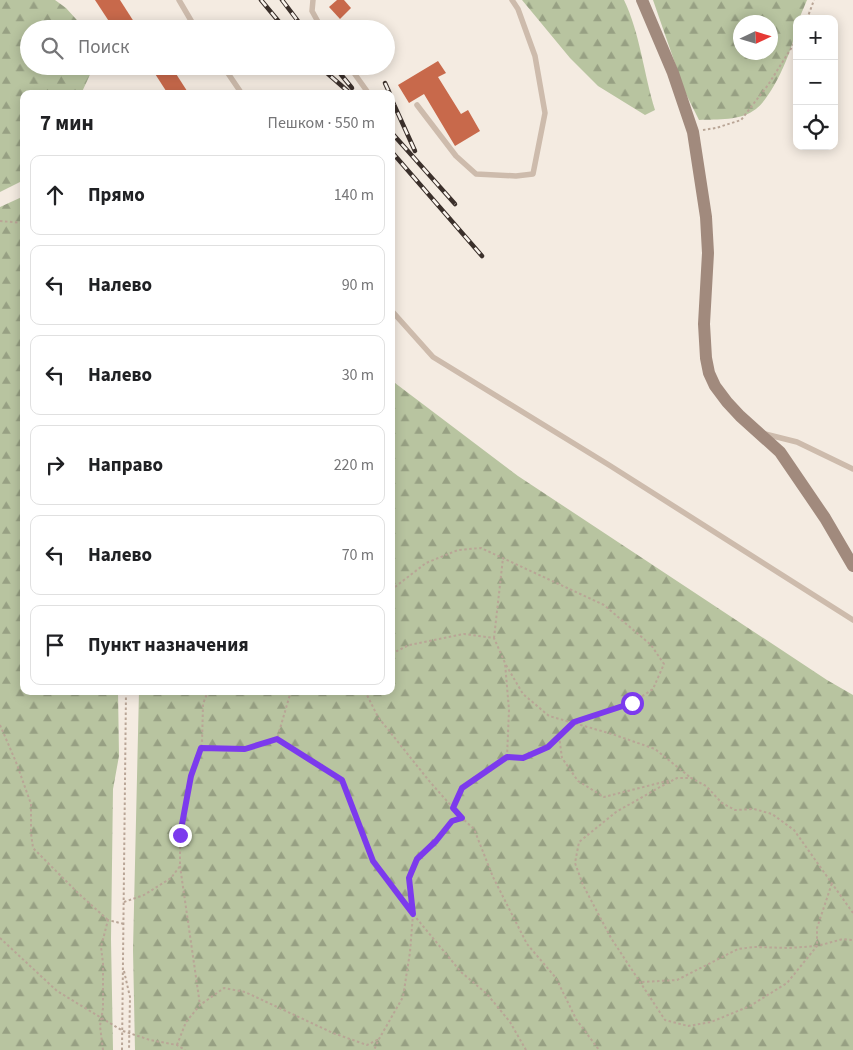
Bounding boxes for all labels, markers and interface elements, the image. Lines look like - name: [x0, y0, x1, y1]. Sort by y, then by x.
- north arrow: [733, 15, 778, 60]
- map controls: [793, 15, 838, 150]
- button: +: [793, 15, 838, 60]
- search box: [20, 20, 395, 75]
- icon: search: [38, 34, 66, 62]
- text: Поиск: [78, 34, 129, 61]
- button: −: [793, 60, 838, 105]
- button: locate: [793, 105, 838, 150]
- text: 7 мин: [40, 108, 94, 138]
- text: Пешком · 550 m: [268, 112, 375, 134]
- icon: ahead: [41, 181, 69, 209]
- text: Прямо: [88, 182, 145, 209]
- text: 140 m: [334, 184, 374, 206]
- icon: left: [41, 271, 69, 299]
- text: Налево: [88, 272, 152, 299]
- text: 90 m: [342, 274, 374, 296]
- icon: left: [41, 361, 69, 389]
- text: Налево: [88, 362, 152, 389]
- text: 30 m: [342, 364, 374, 386]
- icon: right: [41, 451, 69, 479]
- text: Направо: [88, 452, 163, 479]
- text: 220 m: [334, 454, 374, 476]
- icon: left: [41, 541, 69, 569]
- text: Налево: [88, 542, 152, 569]
- text: 70 m: [342, 544, 374, 566]
- icon: arrive: [41, 631, 69, 659]
- text: Пункт назначения: [88, 632, 249, 659]
- route start: [621, 692, 644, 715]
- route end: [169, 824, 192, 847]

